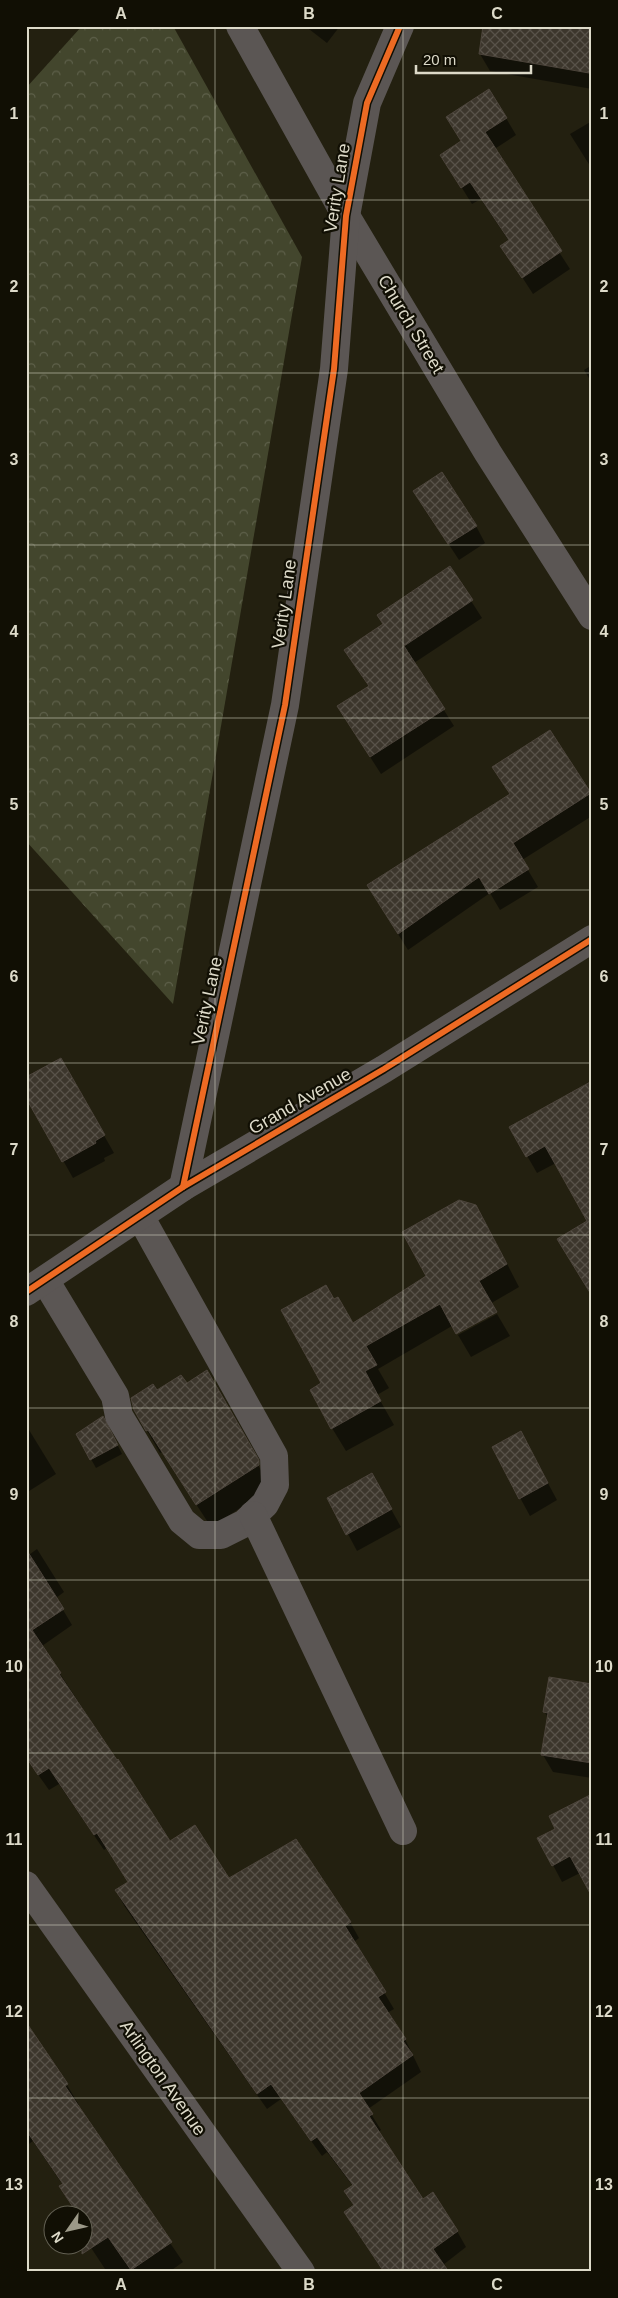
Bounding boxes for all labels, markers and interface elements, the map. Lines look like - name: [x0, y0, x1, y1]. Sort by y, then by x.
- text: A: [115, 5, 127, 22]
- text: B: [303, 5, 315, 22]
- text: C: [491, 5, 503, 22]
- scale bar: [416, 42, 530, 74]
- text: 20 m: [423, 51, 456, 68]
- text: 1: [10, 105, 19, 122]
- text: 1: [600, 105, 609, 122]
- street label: Verity Lane: [320, 142, 354, 234]
- street label: Church Street: [374, 271, 448, 377]
- text: 2: [10, 278, 19, 295]
- text: 2: [600, 278, 609, 295]
- text: 3: [10, 451, 19, 468]
- text: 3: [600, 451, 609, 468]
- street label: Verity Lane: [268, 558, 300, 650]
- text: 4: [10, 623, 19, 640]
- text: 4: [600, 623, 609, 640]
- text: 5: [10, 796, 19, 813]
- text: 5: [600, 796, 609, 813]
- street label: Verity Lane: [188, 955, 226, 1047]
- text: 6: [10, 968, 19, 985]
- text: 6: [600, 968, 609, 985]
- street label: Grand Avenue: [245, 1064, 355, 1138]
- text: 7: [10, 1141, 19, 1158]
- text: 7: [600, 1141, 609, 1158]
- text: 8: [10, 1313, 19, 1330]
- text: 8: [600, 1313, 609, 1330]
- text: 9: [10, 1486, 19, 1503]
- text: 9: [600, 1486, 609, 1503]
- text: 10: [5, 1658, 23, 1675]
- text: 10: [595, 1658, 613, 1675]
- text: 11: [6, 1831, 23, 1848]
- text: 11: [596, 1831, 613, 1848]
- text: 12: [5, 2003, 23, 2020]
- text: 12: [595, 2003, 613, 2020]
- street label: Arlington Avenue: [116, 2017, 210, 2139]
- text: 13: [5, 2176, 23, 2193]
- text: 13: [595, 2176, 613, 2193]
- north arrow: [42, 2206, 92, 2256]
- text: N: [48, 2229, 67, 2246]
- text: A: [115, 2276, 127, 2293]
- text: B: [303, 2276, 315, 2293]
- text: C: [491, 2276, 503, 2293]

